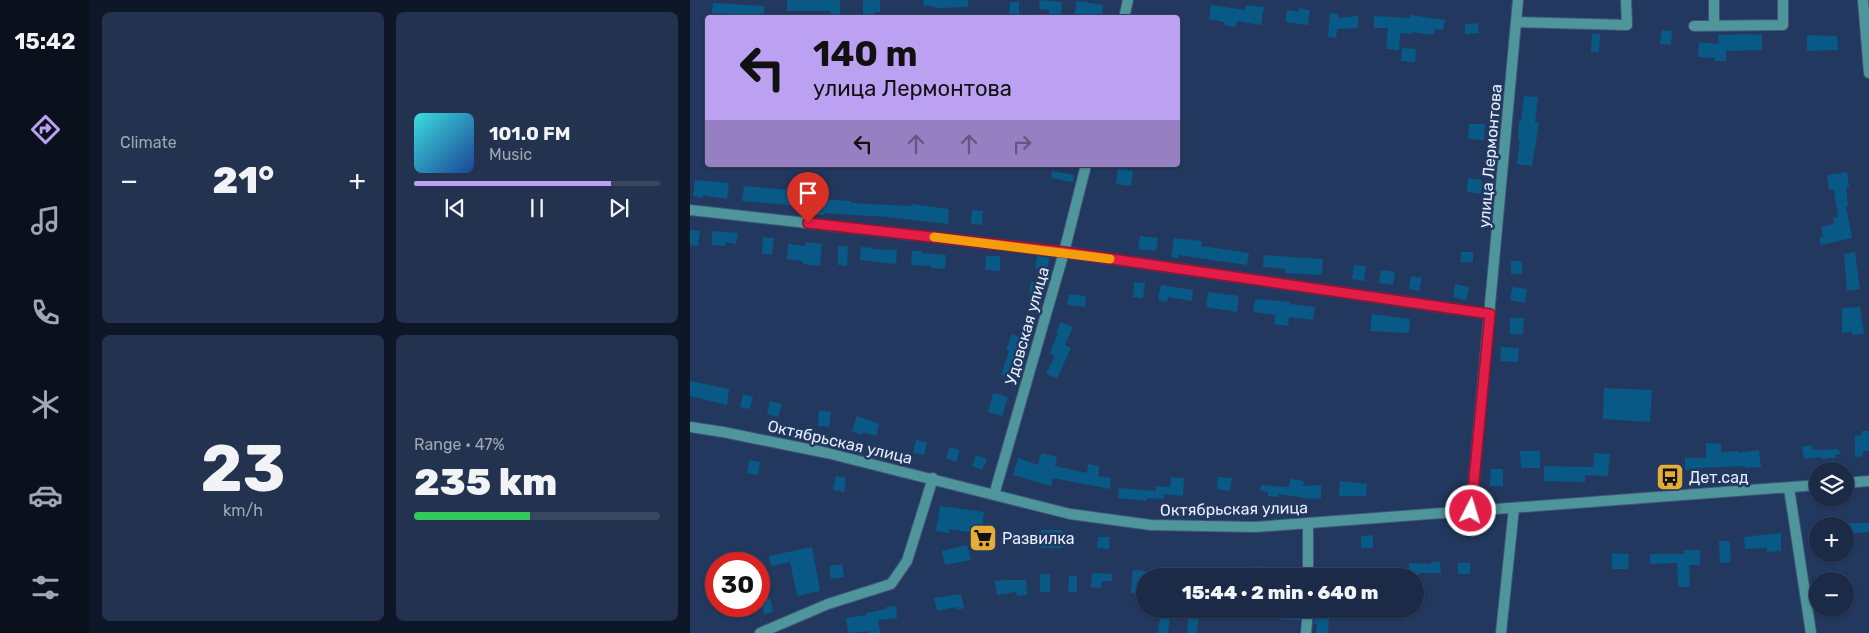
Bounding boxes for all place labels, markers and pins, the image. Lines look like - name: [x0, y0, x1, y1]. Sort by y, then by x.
- pin: [787, 172, 829, 223]
- bus stop icon: Дет.сад: [1655, 462, 1685, 492]
- place label: Дет.сад: [1689, 468, 1749, 487]
- supermarket icon: Развилка: [968, 523, 998, 553]
- place label: Развилка: [1002, 529, 1075, 548]

